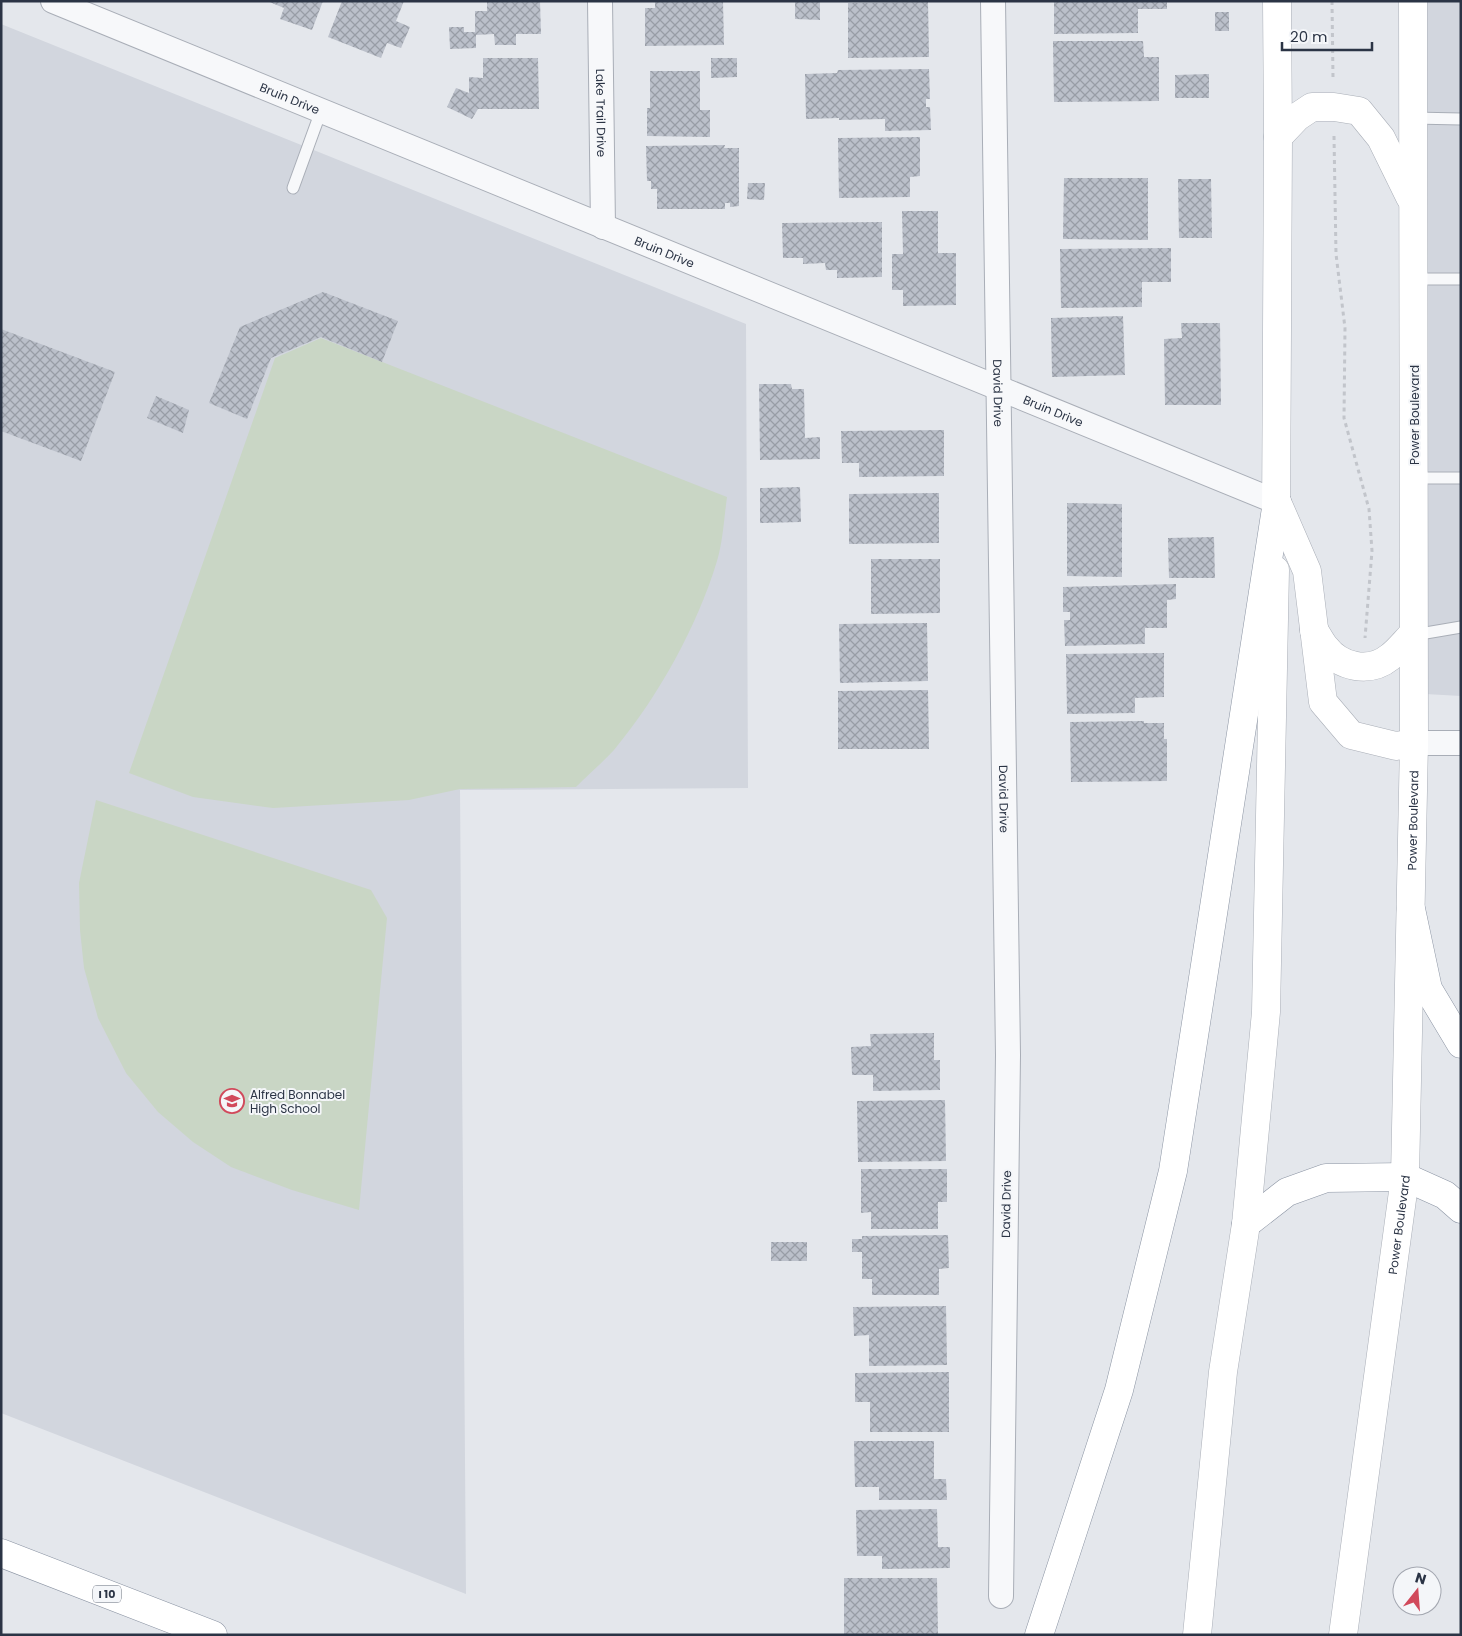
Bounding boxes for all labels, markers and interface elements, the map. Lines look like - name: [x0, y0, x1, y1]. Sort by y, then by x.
- scale bar: [1282, 20, 1372, 52]
- text: 20 m: [1290, 26, 1328, 47]
- street label: Lake Trail Drive: [592, 69, 611, 157]
- street label: Bruin Drive: [257, 78, 323, 118]
- street label: Bruin Drive: [632, 231, 697, 271]
- street label: David Drive: [990, 359, 1008, 427]
- street label: Power Boulevard: [1406, 365, 1423, 465]
- street label: Bruin Drive: [1021, 391, 1086, 430]
- street label: David Drive: [995, 765, 1013, 833]
- street label: Power Boulevard: [1403, 770, 1422, 871]
- place label: Alfred Bonnabel High School: [250, 1086, 345, 1117]
- school or university icon: Alfred Bonnabel High School: [219, 1088, 245, 1114]
- street label: David Drive: [997, 1170, 1015, 1238]
- street label: Power Boulevard: [1383, 1174, 1414, 1276]
- north arrow: [1392, 1566, 1442, 1616]
- text: N: [1413, 1567, 1429, 1590]
- road number: I 10: [93, 1586, 121, 1602]

